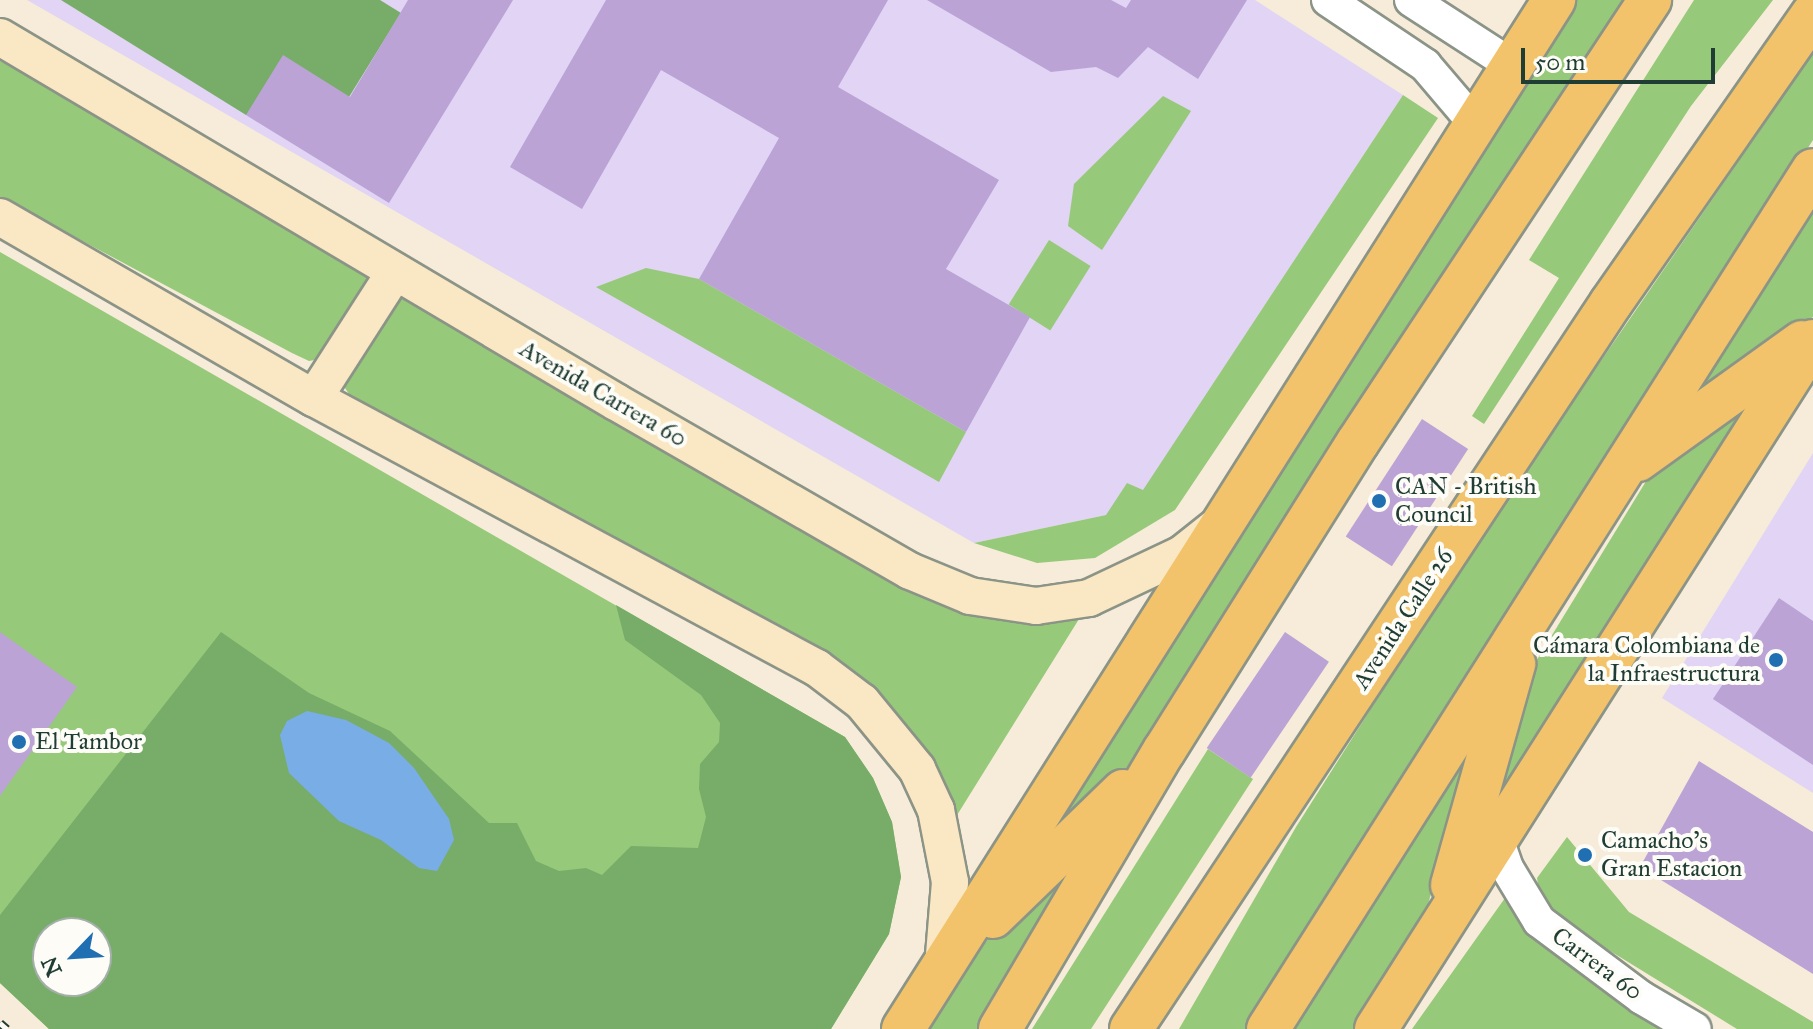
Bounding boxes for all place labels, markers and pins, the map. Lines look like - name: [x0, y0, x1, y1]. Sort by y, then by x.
- place label: CAN - British Council: [1395, 473, 1537, 529]
- marker: CAN - British Council: [1370, 492, 1388, 510]
- place label: Cámara Colombiana de la Infraestructura: [1533, 632, 1760, 688]
- marker: Cámara Colombiana de la Infraestructura: [1767, 651, 1785, 669]
- place label: El Tambor: [35, 728, 142, 756]
- marker: El Tambor: [10, 733, 28, 751]
- place label: Camacho's Gran Estacion: [1601, 827, 1742, 883]
- marker: Camacho's Gran Estacion: [1576, 846, 1594, 864]

